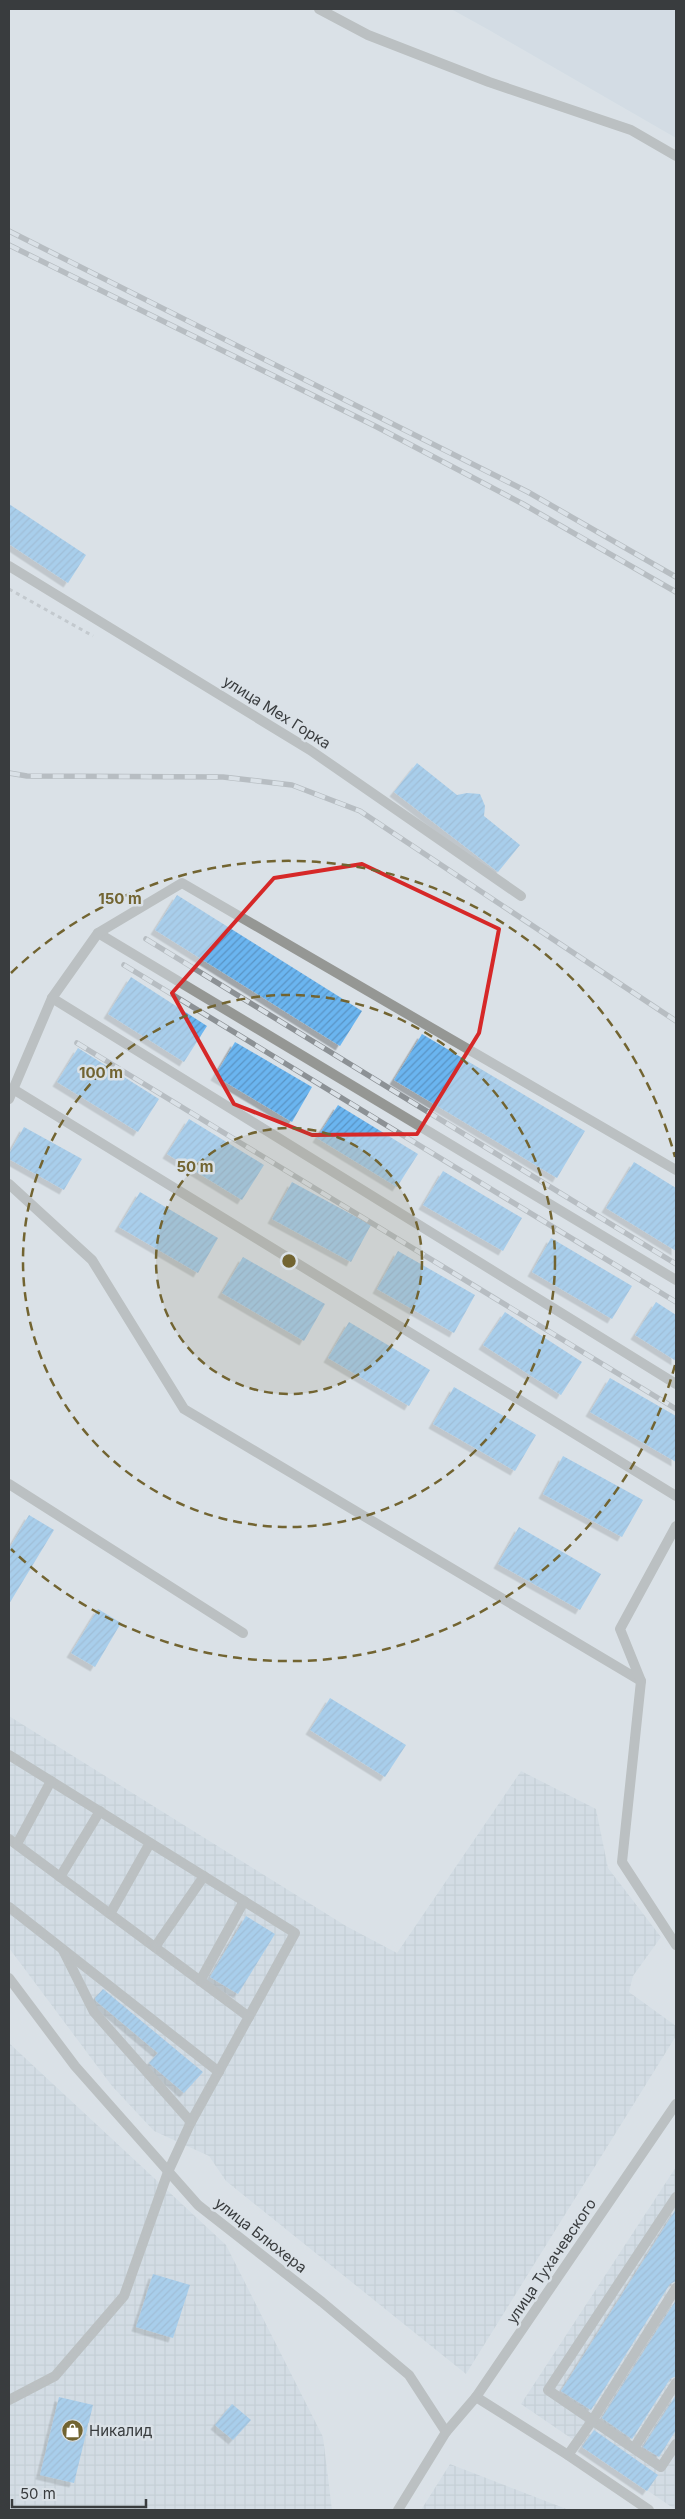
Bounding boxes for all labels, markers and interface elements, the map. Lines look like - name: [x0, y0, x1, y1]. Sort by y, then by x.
- street label: улица Мех Горка: [220, 671, 334, 753]
- text: 150 m: [98, 889, 142, 908]
- text: 100 m: [79, 1063, 123, 1082]
- text: 50 m: [177, 1157, 213, 1176]
- centre of rings: [280, 1252, 298, 1270]
- street label: улица Блюхера: [211, 2193, 311, 2277]
- street label: улица Тухачевского: [502, 2195, 600, 2327]
- shop icon: Никалид: [61, 2418, 85, 2442]
- place label: Никалид: [89, 2421, 153, 2440]
- scale bar: [12, 2476, 146, 2508]
- text: 50 m: [20, 2484, 56, 2503]

